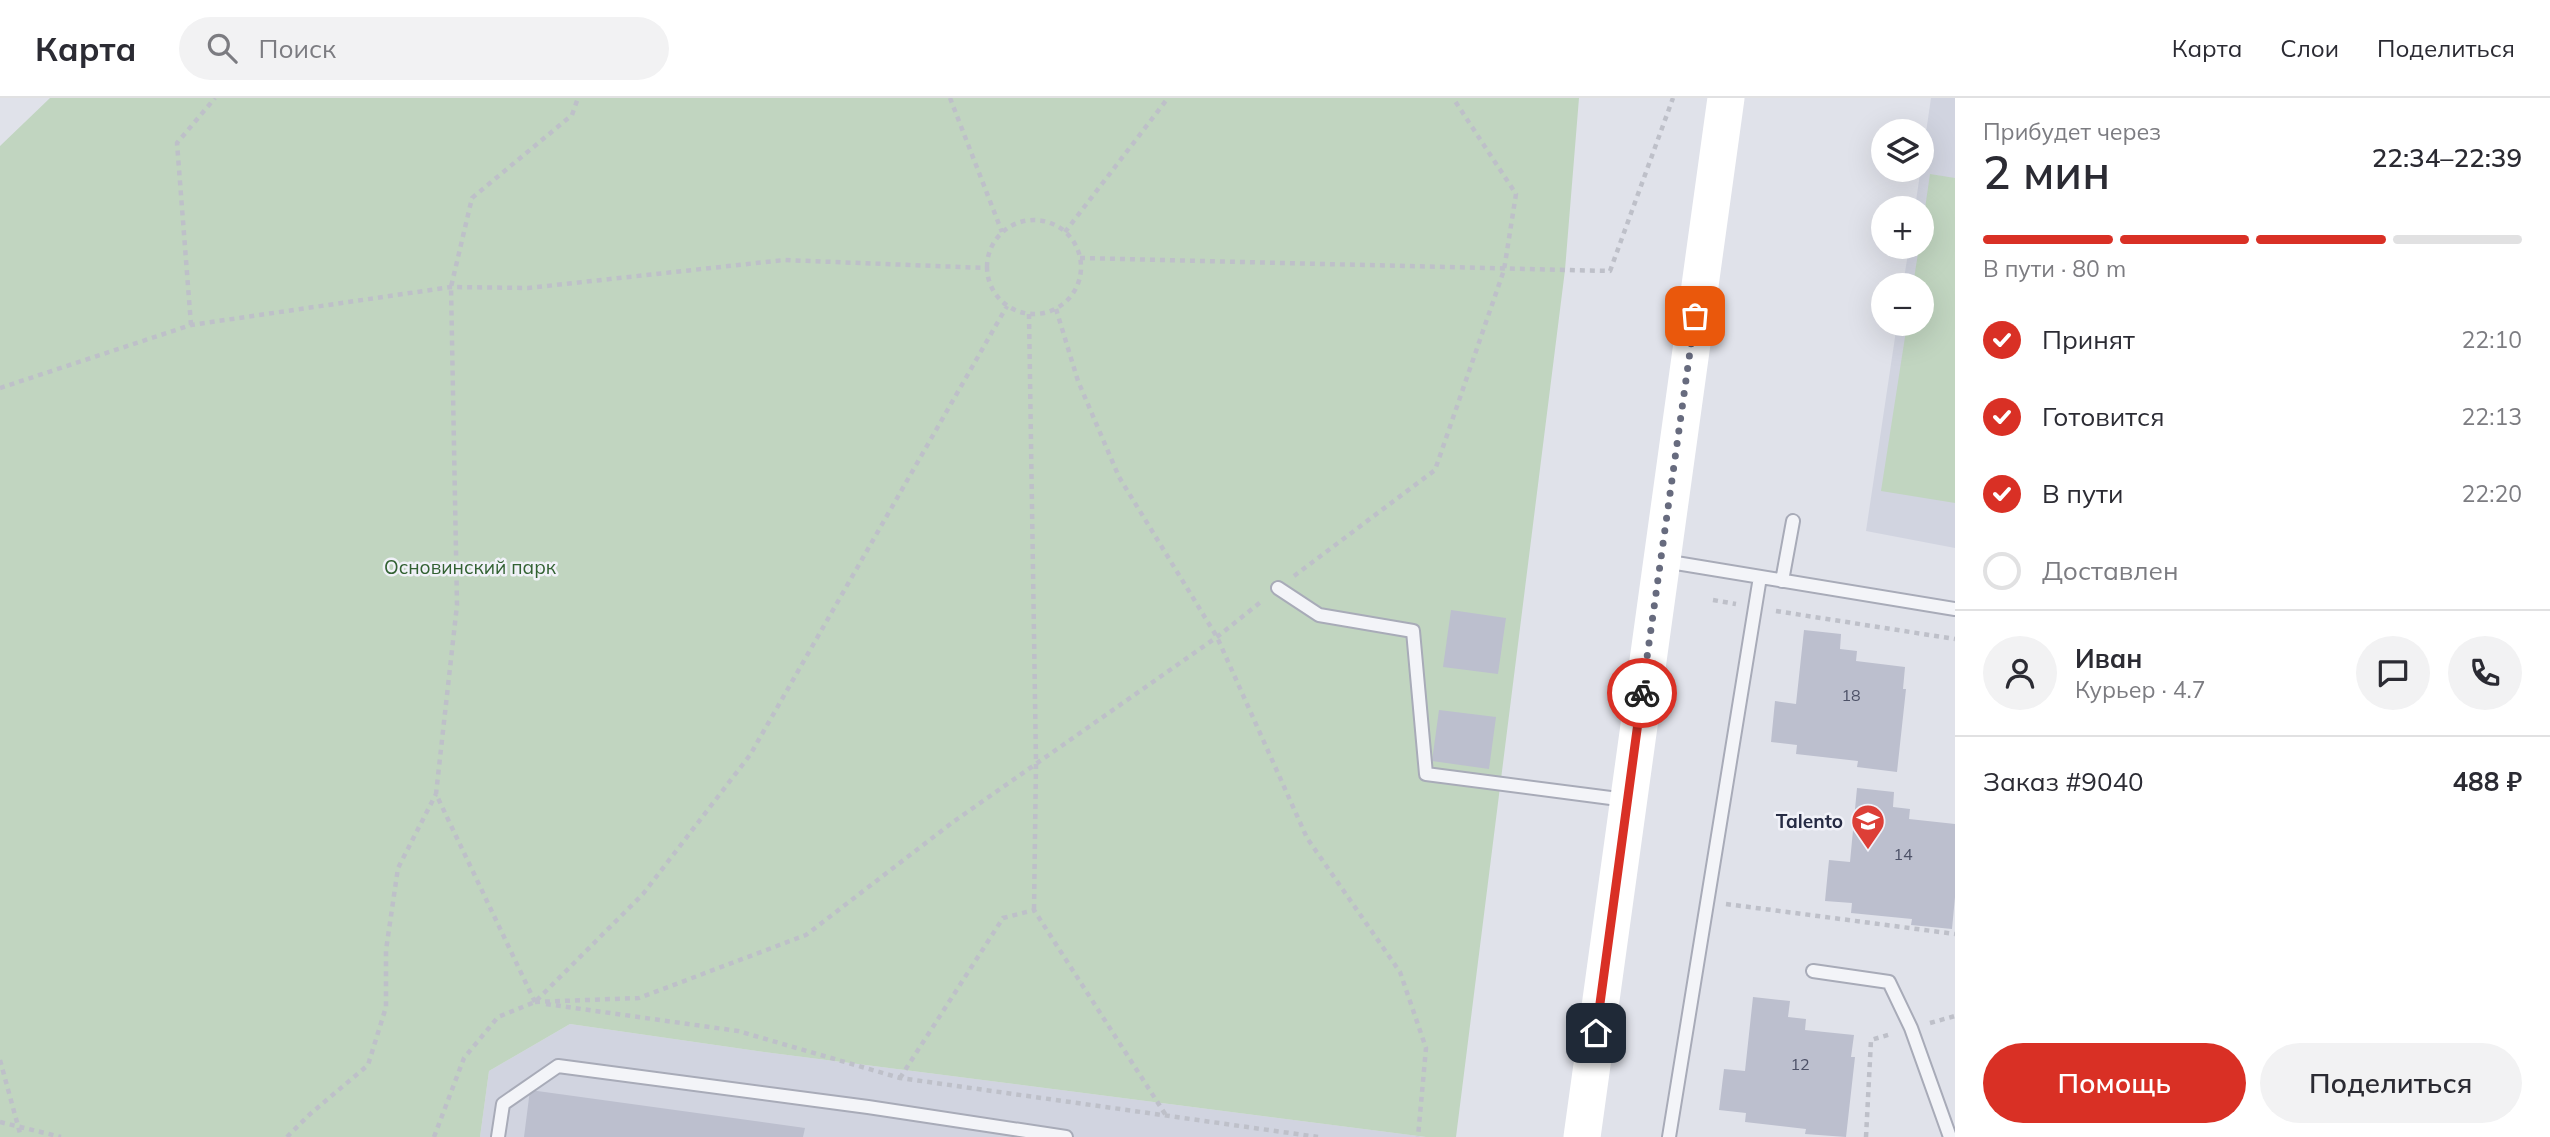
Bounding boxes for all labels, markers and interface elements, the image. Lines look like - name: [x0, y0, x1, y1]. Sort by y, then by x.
- search box: [179, 17, 669, 80]
- text: Карта: [35, 28, 137, 69]
- icon: search: [203, 29, 241, 67]
- text: Поиск: [259, 32, 336, 65]
- text: Карта: [2172, 33, 2242, 63]
- text: Слои: [2280, 33, 2339, 63]
- text: Поделиться: [2377, 33, 2515, 63]
- text: Прибудет через: [1983, 117, 2161, 146]
- map controls: [1871, 119, 1934, 336]
- button: layers: [1871, 119, 1934, 182]
- text: 22:34–22:39: [2372, 141, 2522, 174]
- text: 2 мин: [1983, 143, 2110, 201]
- button: +: [1871, 196, 1934, 259]
- text: В пути · 80 m: [1983, 254, 2126, 283]
- button: −: [1871, 273, 1934, 336]
- pin: [1665, 286, 1725, 346]
- icon: bag: [1676, 297, 1714, 335]
- icon: check: [1983, 321, 2021, 359]
- text: Принят: [2042, 323, 2135, 356]
- text: 22:10: [2462, 325, 2522, 354]
- icon: check: [1983, 398, 2021, 436]
- text: Готовится: [2042, 400, 2165, 433]
- text: 22:13: [2462, 402, 2522, 431]
- icon: check: [1983, 475, 2021, 513]
- text: В пути: [2042, 477, 2123, 510]
- text: 22:20: [2462, 479, 2522, 508]
- text: Доставлен: [2042, 554, 2179, 587]
- park label: Основинский парк: [384, 555, 557, 579]
- button: person: [1983, 636, 2057, 710]
- button: chat: [2356, 636, 2430, 710]
- button: phone: [2448, 636, 2522, 710]
- text: Иван: [2075, 642, 2142, 675]
- courier: [1607, 658, 1677, 728]
- icon: bike: [1623, 674, 1661, 712]
- text: Курьер · 4.7: [2075, 675, 2206, 704]
- house number: 18: [1841, 685, 1861, 705]
- text: Заказ #9040: [1983, 765, 2144, 798]
- text: 488 ₽: [2452, 765, 2522, 798]
- school or university icon: Talento: [1849, 802, 1887, 851]
- place label: Talento: [1776, 809, 1843, 833]
- house number: 14: [1893, 844, 1913, 864]
- pin: [1566, 1003, 1626, 1063]
- icon: home: [1577, 1014, 1615, 1052]
- button: Помощь: [1983, 1043, 2246, 1123]
- button: Поделиться: [2260, 1043, 2522, 1123]
- house number: 12: [1790, 1054, 1810, 1074]

